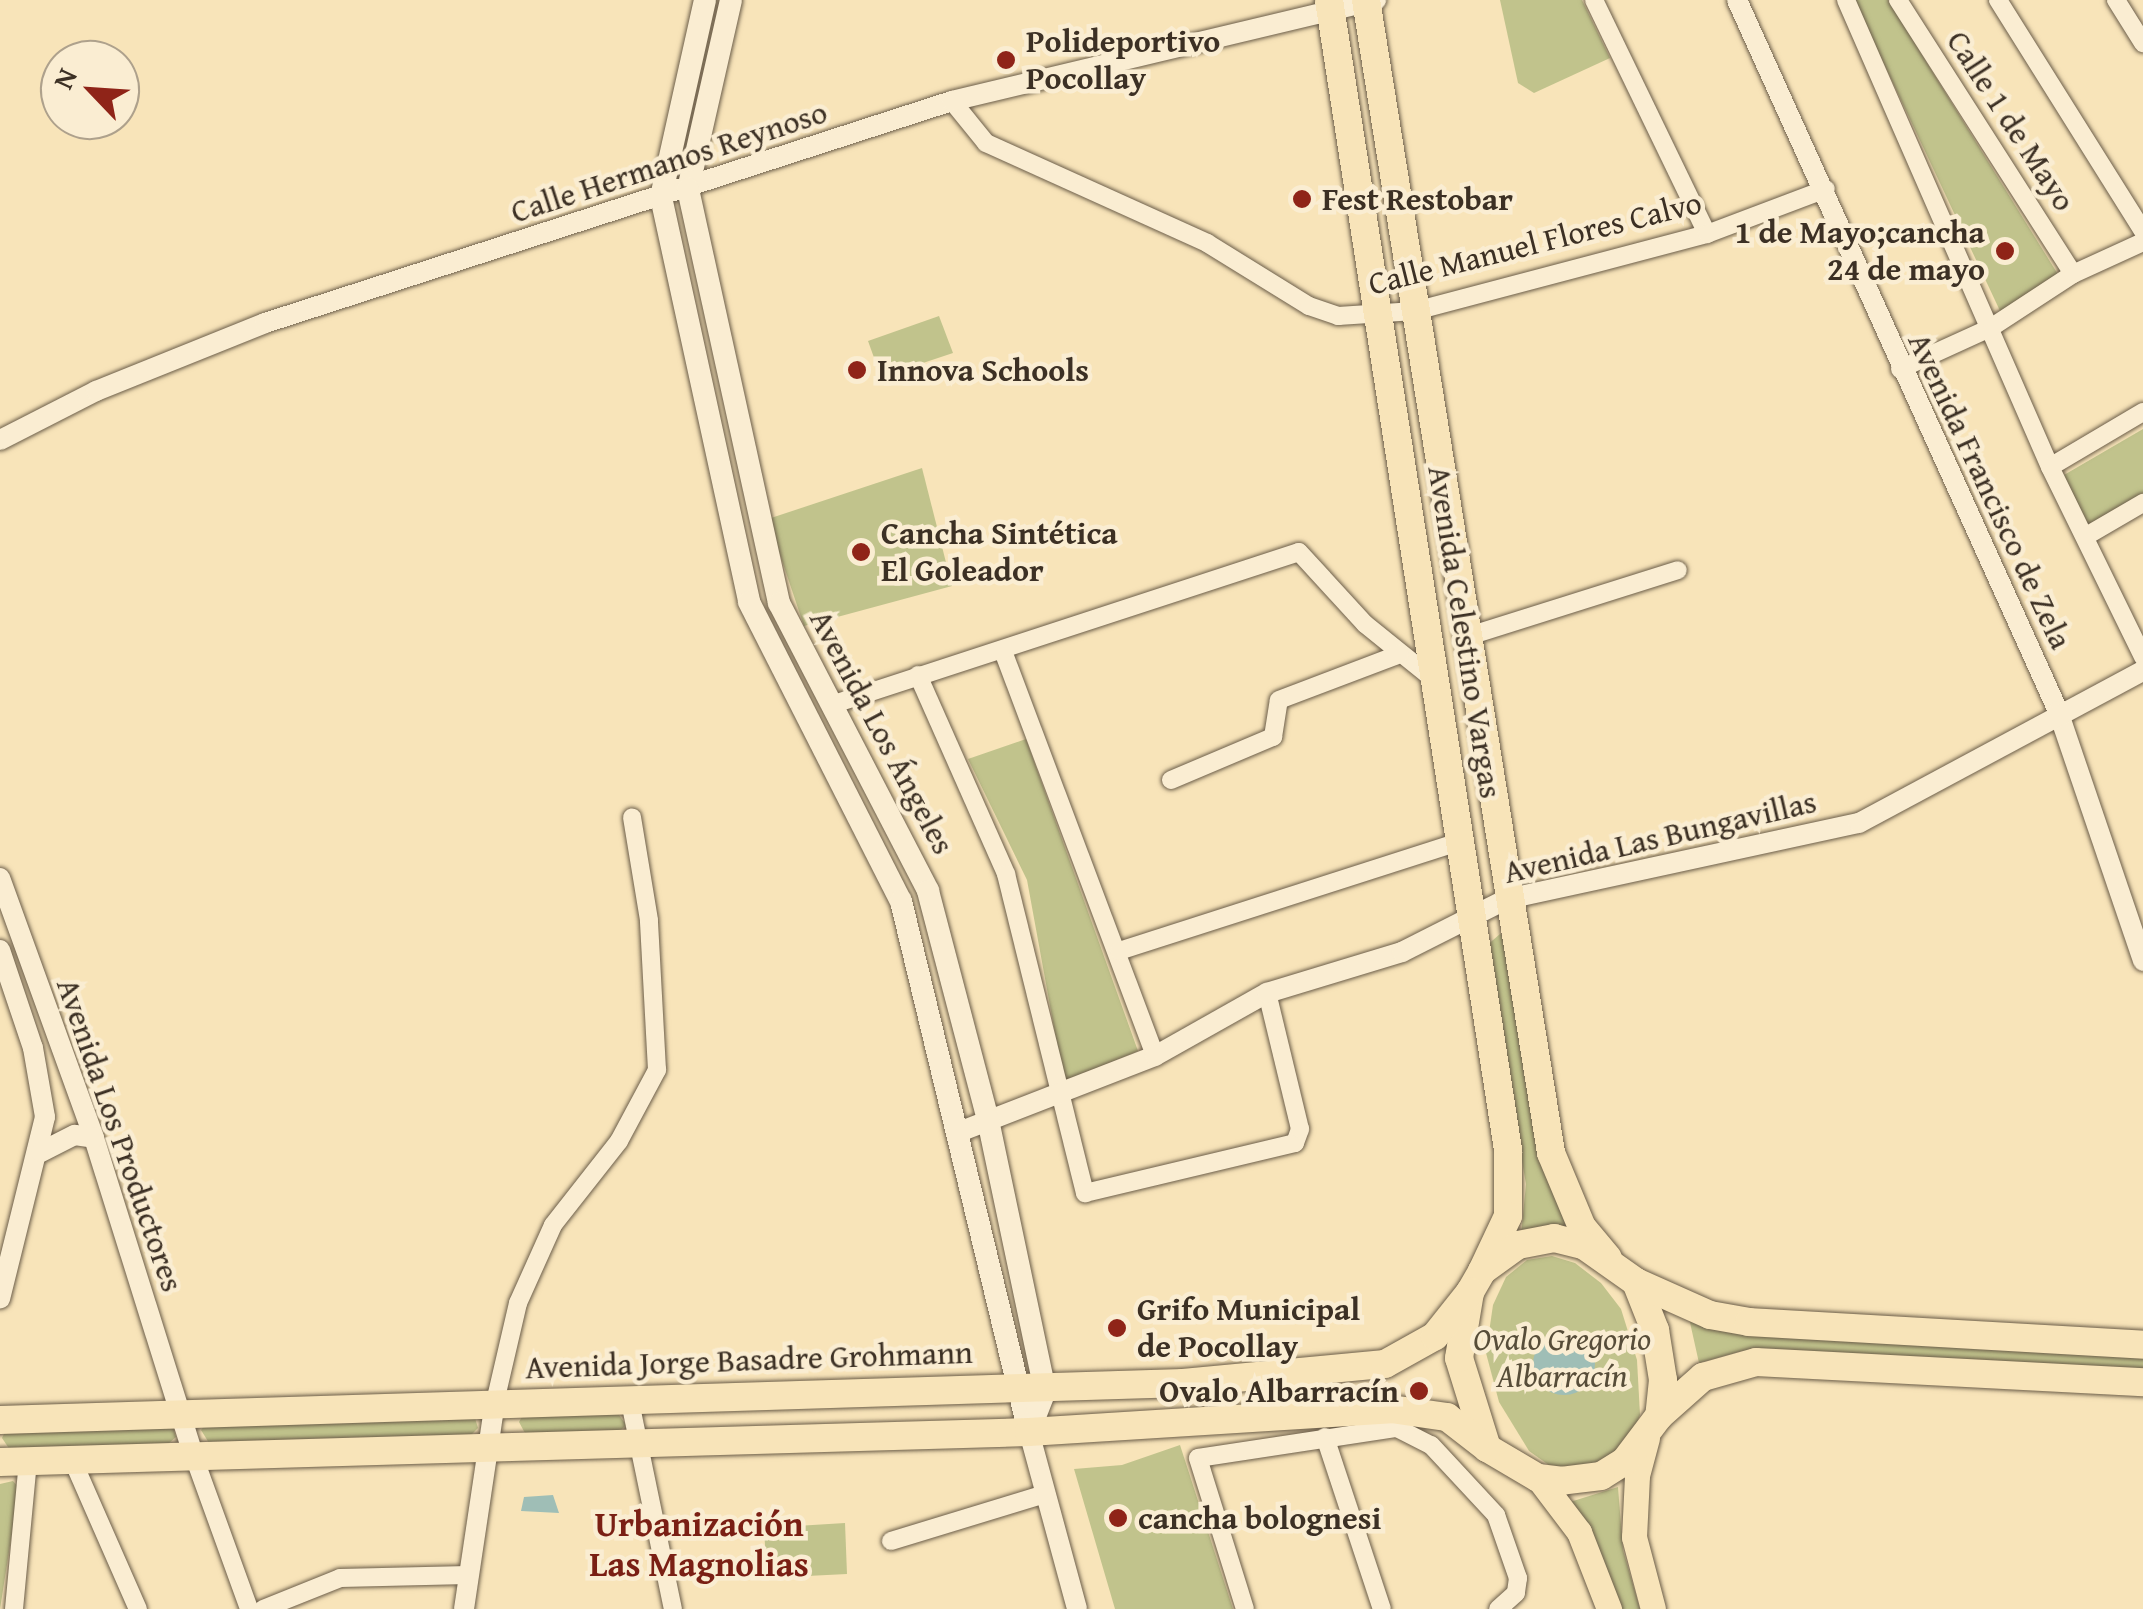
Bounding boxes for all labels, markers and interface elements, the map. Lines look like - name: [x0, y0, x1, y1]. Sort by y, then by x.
- place label: Polideportivo Pocollay: [1026, 23, 1220, 98]
- street label: Calle 1 de Mayo: [1938, 24, 2084, 218]
- north arrow: [40, 40, 140, 140]
- marker: Polideportivo Pocollay: [995, 49, 1017, 71]
- text: N: [42, 61, 87, 95]
- street label: Calle Hermanos Reynoso: [506, 93, 832, 231]
- place label: Fest Restobar: [1322, 180, 1513, 218]
- street label: Calle Manuel Flores Calvo: [1365, 183, 1705, 303]
- marker: Fest Restobar: [1291, 188, 1313, 210]
- place label: 1 de Mayo;cancha 24 de mayo: [1735, 214, 1985, 289]
- marker: 1 de Mayo;cancha 24 de mayo: [1994, 240, 2016, 262]
- street label: Avenida Francisco de Zela: [1900, 327, 2080, 655]
- place label: Innova Schools: [877, 351, 1089, 389]
- marker: Innova Schools: [846, 359, 868, 381]
- street label: Avenida Celestino Vargas: [1420, 463, 1510, 801]
- place label: Cancha Sintética El Goleador: [881, 515, 1118, 590]
- marker: Cancha Sintética El Goleador: [850, 541, 872, 563]
- street label: Avenida Los Ángeles: [801, 603, 963, 861]
- street label: Avenida Las Bungavillas: [1500, 782, 1820, 892]
- street label: Avenida Los Productores: [48, 973, 192, 1297]
- place label: Grifo Municipal de Pocollay: [1137, 1291, 1360, 1366]
- marker: Grifo Municipal de Pocollay: [1106, 1317, 1128, 1339]
- park label: Ovalo Gregorio Albarracín: [1473, 1321, 1651, 1396]
- street label: Avenida Jorge Basadre Grohmann: [525, 1333, 973, 1387]
- place label: Ovalo Albarracín: [1159, 1372, 1399, 1410]
- marker: Ovalo Albarracín: [1408, 1380, 1430, 1402]
- place label: cancha bolognesi: [1138, 1499, 1381, 1537]
- district label: Urbanización Las Magnolias: [589, 1503, 809, 1585]
- marker: cancha bolognesi: [1107, 1507, 1129, 1529]

